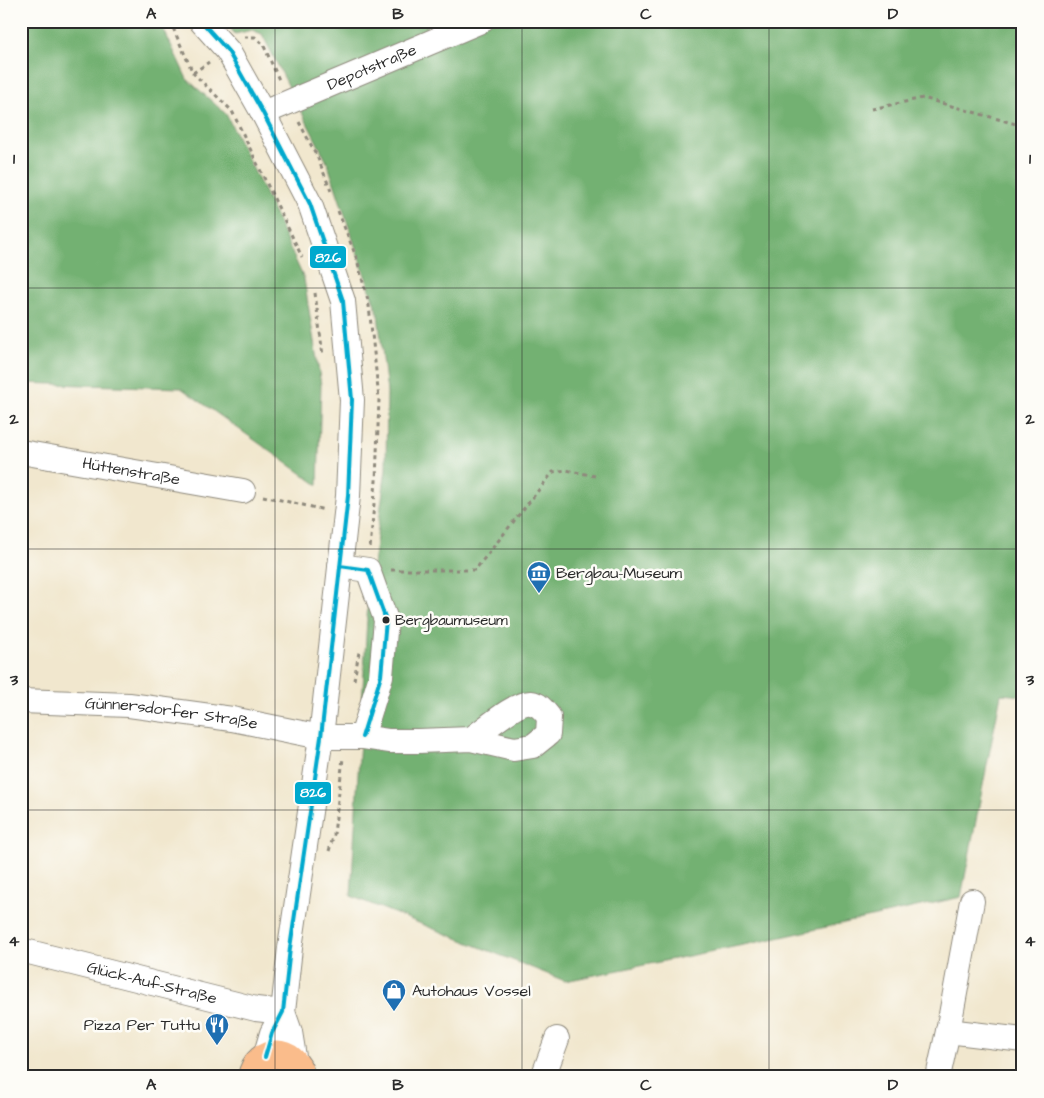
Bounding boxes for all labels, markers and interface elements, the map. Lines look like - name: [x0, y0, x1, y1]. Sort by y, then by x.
- text: A: [146, 3, 157, 25]
- text: B: [392, 3, 404, 25]
- text: C: [640, 3, 652, 25]
- text: D: [888, 3, 899, 25]
- street label: Depotstraße: [324, 38, 420, 96]
- text: 1: [13, 148, 16, 170]
- text: 1: [1029, 148, 1032, 170]
- line badge: 826: [309, 245, 347, 269]
- text: 826: [315, 248, 341, 268]
- text: 2: [8, 408, 19, 430]
- text: 2: [1024, 408, 1035, 430]
- street label: Hüttenstraße: [81, 452, 182, 491]
- museum icon: Bergbau-Museum: [526, 560, 552, 594]
- place label: Bergbau-Museum: [556, 562, 683, 585]
- place label: Bergbaumuseum: [395, 610, 508, 632]
- marker: Bergbaumuseum: [381, 615, 391, 625]
- text: 3: [9, 669, 19, 691]
- text: 3: [1025, 669, 1035, 691]
- street label: Günnersdorfer Straße: [85, 692, 260, 735]
- line badge: 826: [294, 781, 332, 805]
- text: 826: [300, 783, 326, 803]
- text: 4: [9, 930, 20, 952]
- text: 4: [1025, 930, 1036, 952]
- street label: Glück-Auf-Straße: [85, 956, 220, 1010]
- shop icon: Autohaus Vossel: [381, 978, 407, 1012]
- place label: Autohaus Vossel: [412, 980, 531, 1002]
- restaurant icon: Pizza Per Tuttu: [204, 1012, 230, 1046]
- place label: Pizza Per Tuttu: [84, 1014, 200, 1036]
- text: A: [146, 1074, 157, 1096]
- text: B: [392, 1074, 404, 1096]
- text: C: [640, 1074, 652, 1096]
- text: D: [888, 1074, 899, 1096]

